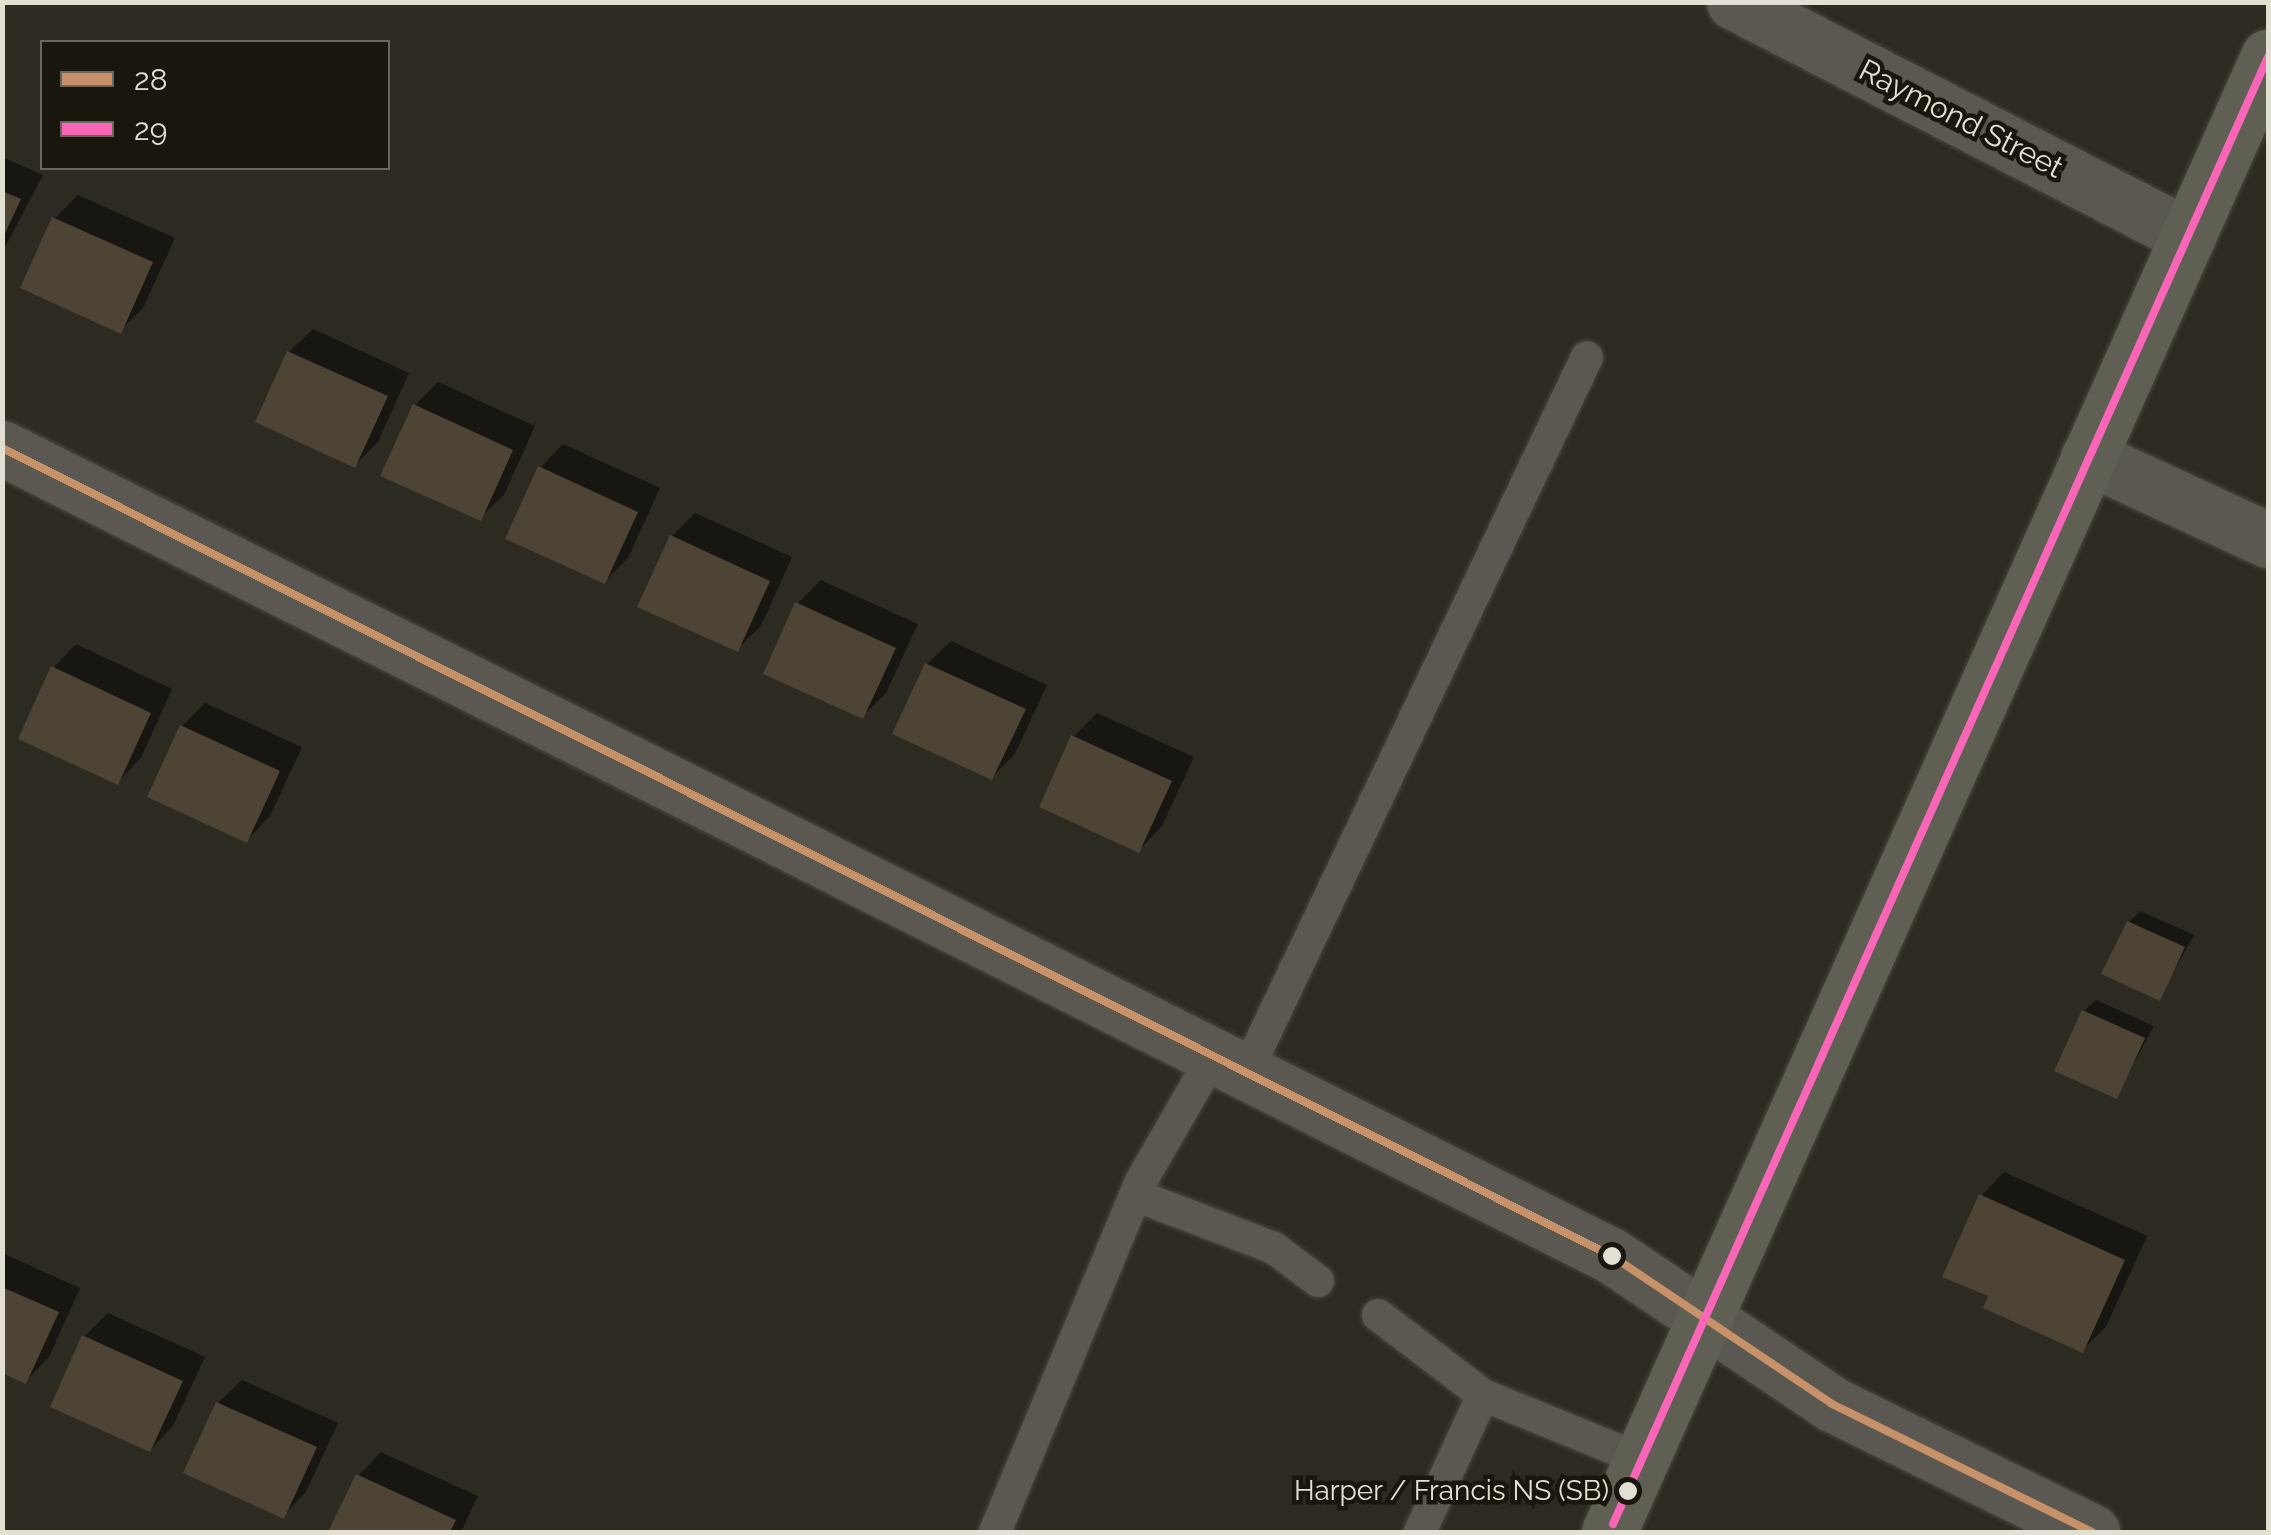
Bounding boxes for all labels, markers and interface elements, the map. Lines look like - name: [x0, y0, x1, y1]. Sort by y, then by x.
- legend: [40, 40, 390, 170]
- street label: Raymond Street: [1853, 52, 2069, 186]
- text: 28: [134, 62, 167, 97]
- text: 29: [134, 112, 167, 147]
- unlabelled marker: [1602, 1246, 1622, 1266]
- place label: Harper / Francis NS (SB): [1293, 1474, 1609, 1508]
- marker: Harper / Francis NS (SB): [1618, 1481, 1638, 1501]

